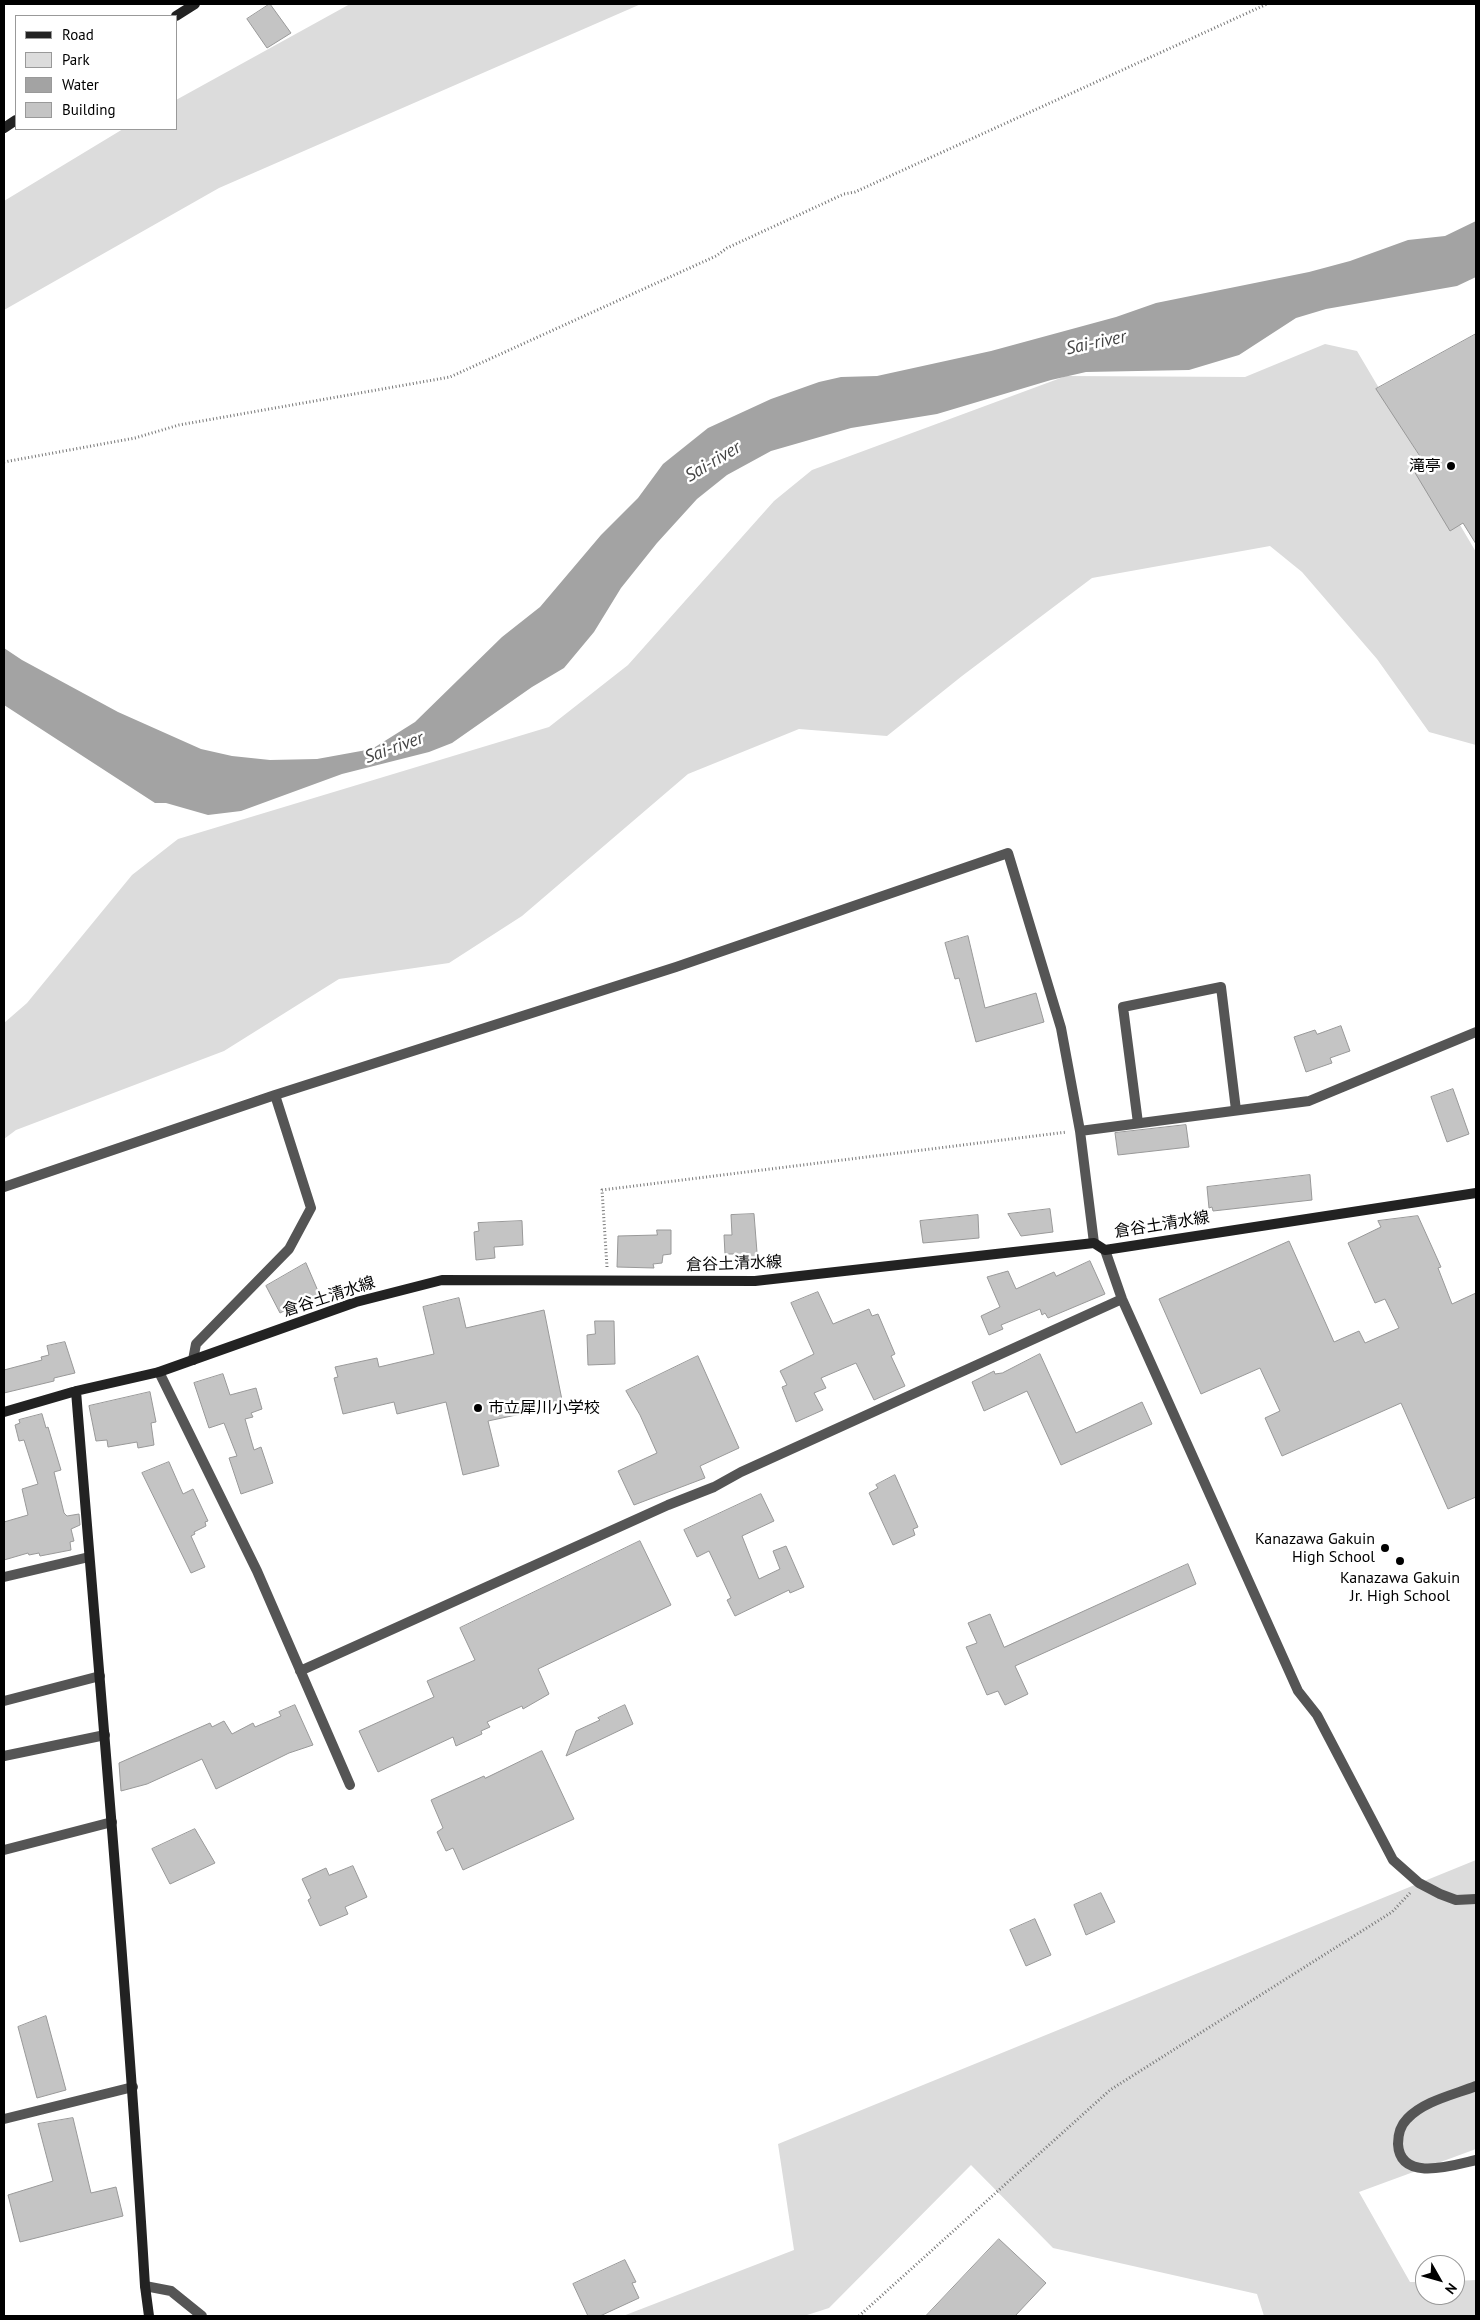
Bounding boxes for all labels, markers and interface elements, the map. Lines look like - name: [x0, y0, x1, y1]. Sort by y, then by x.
- legend: [15, 15, 178, 130]
- text: Road: [62, 25, 94, 44]
- text: Park: [62, 50, 90, 69]
- text: Water: [62, 75, 99, 94]
- text: Building: [62, 100, 116, 119]
- water label: Sai-river: [1064, 326, 1128, 360]
- water label: Sai-river: [681, 437, 745, 487]
- place label: 滝亭: [1409, 456, 1441, 476]
- marker: 滝亭: [1445, 460, 1457, 472]
- water label: Sai-river: [362, 727, 426, 769]
- street label: 倉谷土清水線: [1113, 1208, 1211, 1242]
- street label: 倉谷土清水線: [686, 1253, 782, 1275]
- street label: 倉谷土清水線: [280, 1273, 378, 1321]
- place label: 市立犀川小学校: [488, 1398, 600, 1418]
- marker: 市立犀川小学校: [472, 1402, 484, 1414]
- place label: Kanazawa Gakuin High School: [1255, 1529, 1375, 1567]
- marker: Kanazawa Gakuin High School: [1379, 1542, 1391, 1554]
- marker: Kanazawa Gakuin Jr. High School: [1394, 1555, 1406, 1567]
- place label: Kanazawa Gakuin Jr. High School: [1340, 1568, 1460, 1606]
- north arrow: [1415, 2255, 1465, 2305]
- text: N: [1441, 2279, 1461, 2298]

